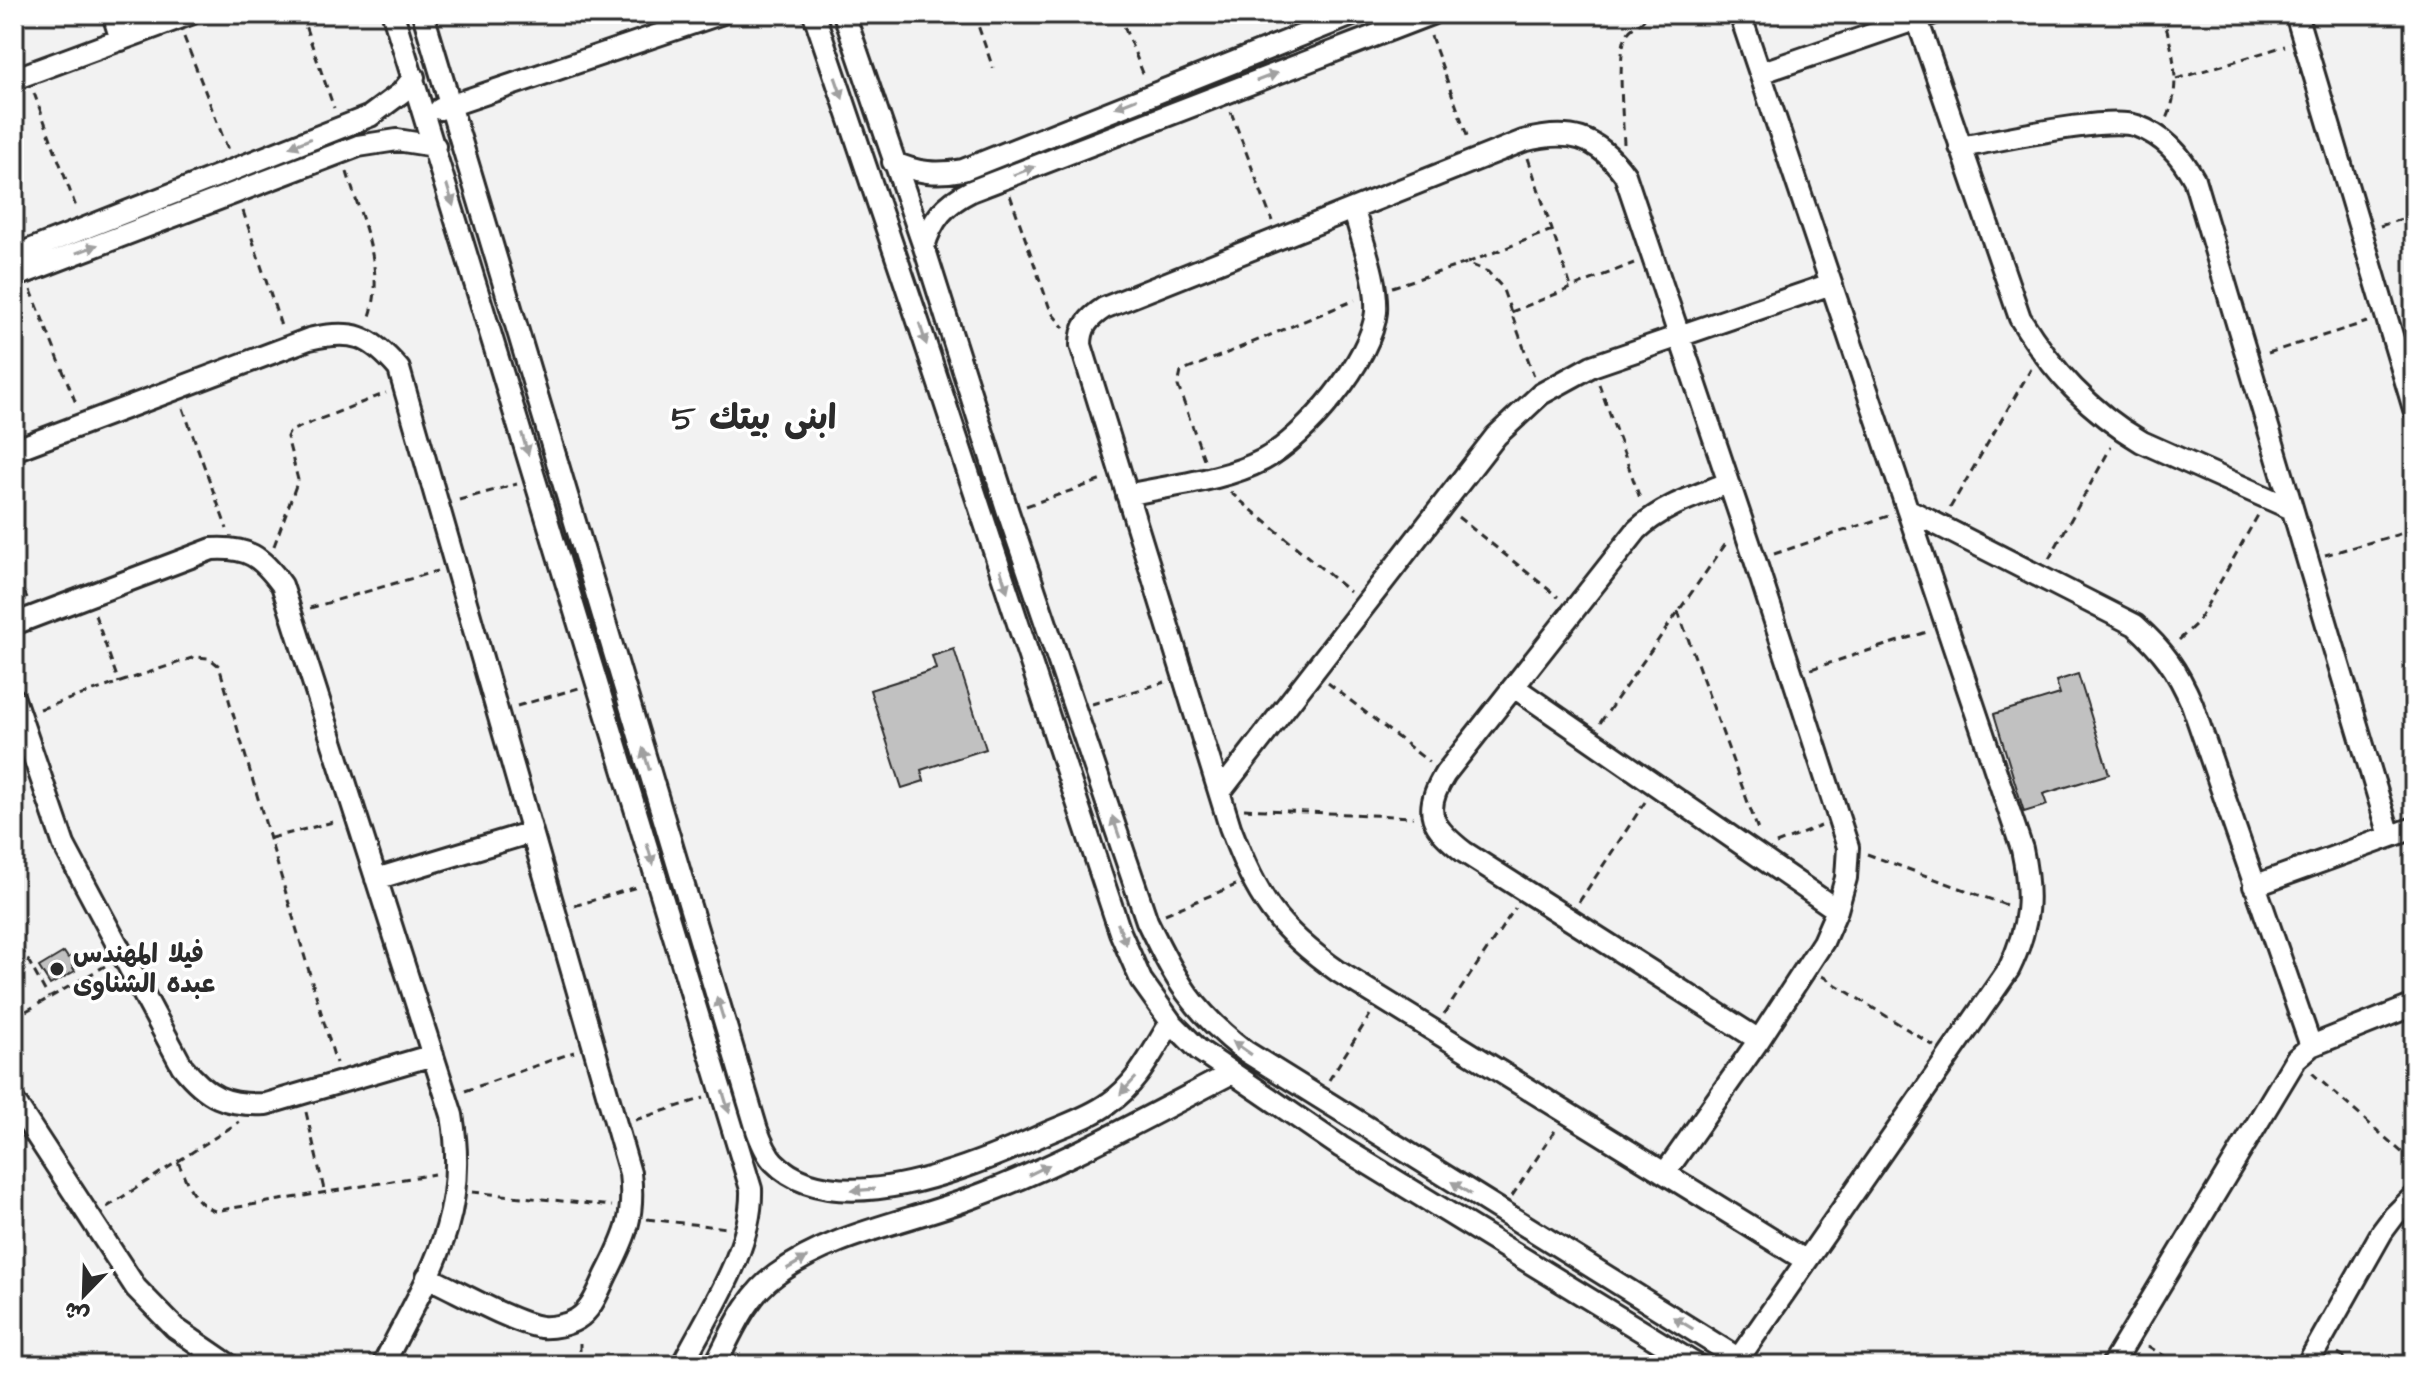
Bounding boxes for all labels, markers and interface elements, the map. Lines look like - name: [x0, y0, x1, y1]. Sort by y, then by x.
- one-way arrow: [1255, 70, 1279, 83]
- one-way arrow: [833, 76, 845, 100]
- one-way arrow: [1114, 97, 1138, 110]
- one-way arrow: [288, 137, 312, 150]
- one-way arrow: [1013, 164, 1037, 177]
- one-way arrow: [444, 184, 457, 208]
- one-way arrow: [75, 242, 99, 255]
- one-way arrow: [917, 322, 929, 346]
- district label: ابنى بيتك 5: [671, 395, 837, 443]
- one-way arrow: [519, 433, 532, 457]
- one-way arrow: [999, 569, 1011, 593]
- one-way arrow: [639, 746, 652, 770]
- one-way arrow: [1109, 815, 1121, 839]
- one-way arrow: [644, 842, 657, 866]
- one-way arrow: [1115, 922, 1128, 946]
- place label: فيلا المهندس عبده الشناوى: [73, 936, 215, 1002]
- marker: فيلا المهندس عبده الشناوى: [48, 960, 66, 978]
- one-way arrow: [713, 995, 726, 1019]
- one-way arrow: [1231, 1040, 1253, 1056]
- one-way arrow: [1119, 1076, 1137, 1095]
- one-way arrow: [720, 1091, 733, 1115]
- one-way arrow: [1027, 1163, 1051, 1177]
- one-way arrow: [1450, 1181, 1472, 1195]
- one-way arrow: [850, 1183, 875, 1196]
- north arrow: [44, 1255, 124, 1335]
- one-way arrow: [785, 1256, 808, 1270]
- text: ش: [60, 1293, 94, 1331]
- one-way arrow: [1672, 1316, 1694, 1330]

